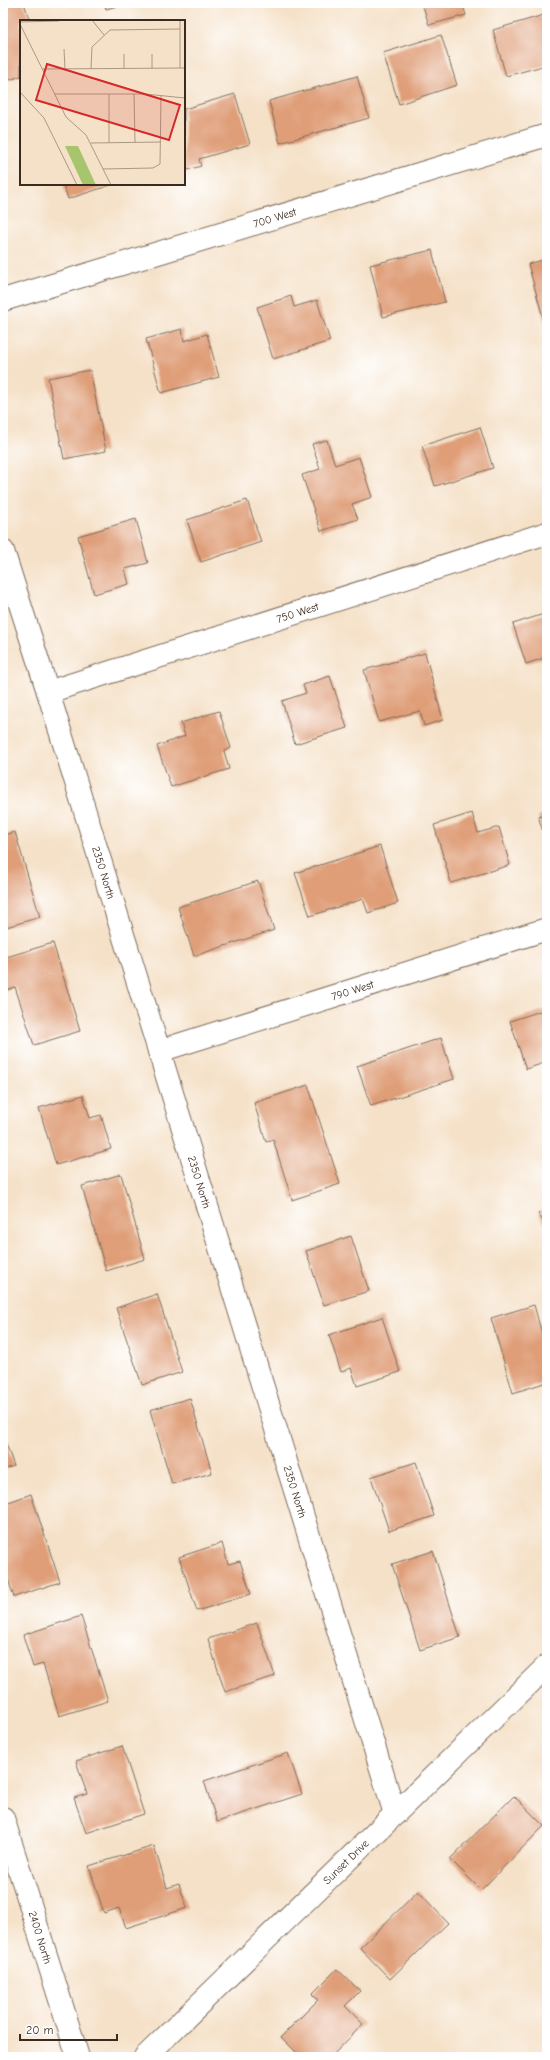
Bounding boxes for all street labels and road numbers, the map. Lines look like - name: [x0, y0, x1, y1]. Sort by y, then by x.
- street label: 700 West: [252, 205, 299, 231]
- street label: 750 West: [275, 600, 321, 626]
- street label: 2350 North: [89, 845, 118, 901]
- street label: 790 West: [330, 978, 376, 1003]
- street label: 2350 North: [185, 1154, 213, 1210]
- street label: 2350 North: [281, 1464, 309, 1520]
- street label: Sunset Drive: [321, 1837, 372, 1887]
- street label: 2400 North: [26, 1909, 54, 1966]

